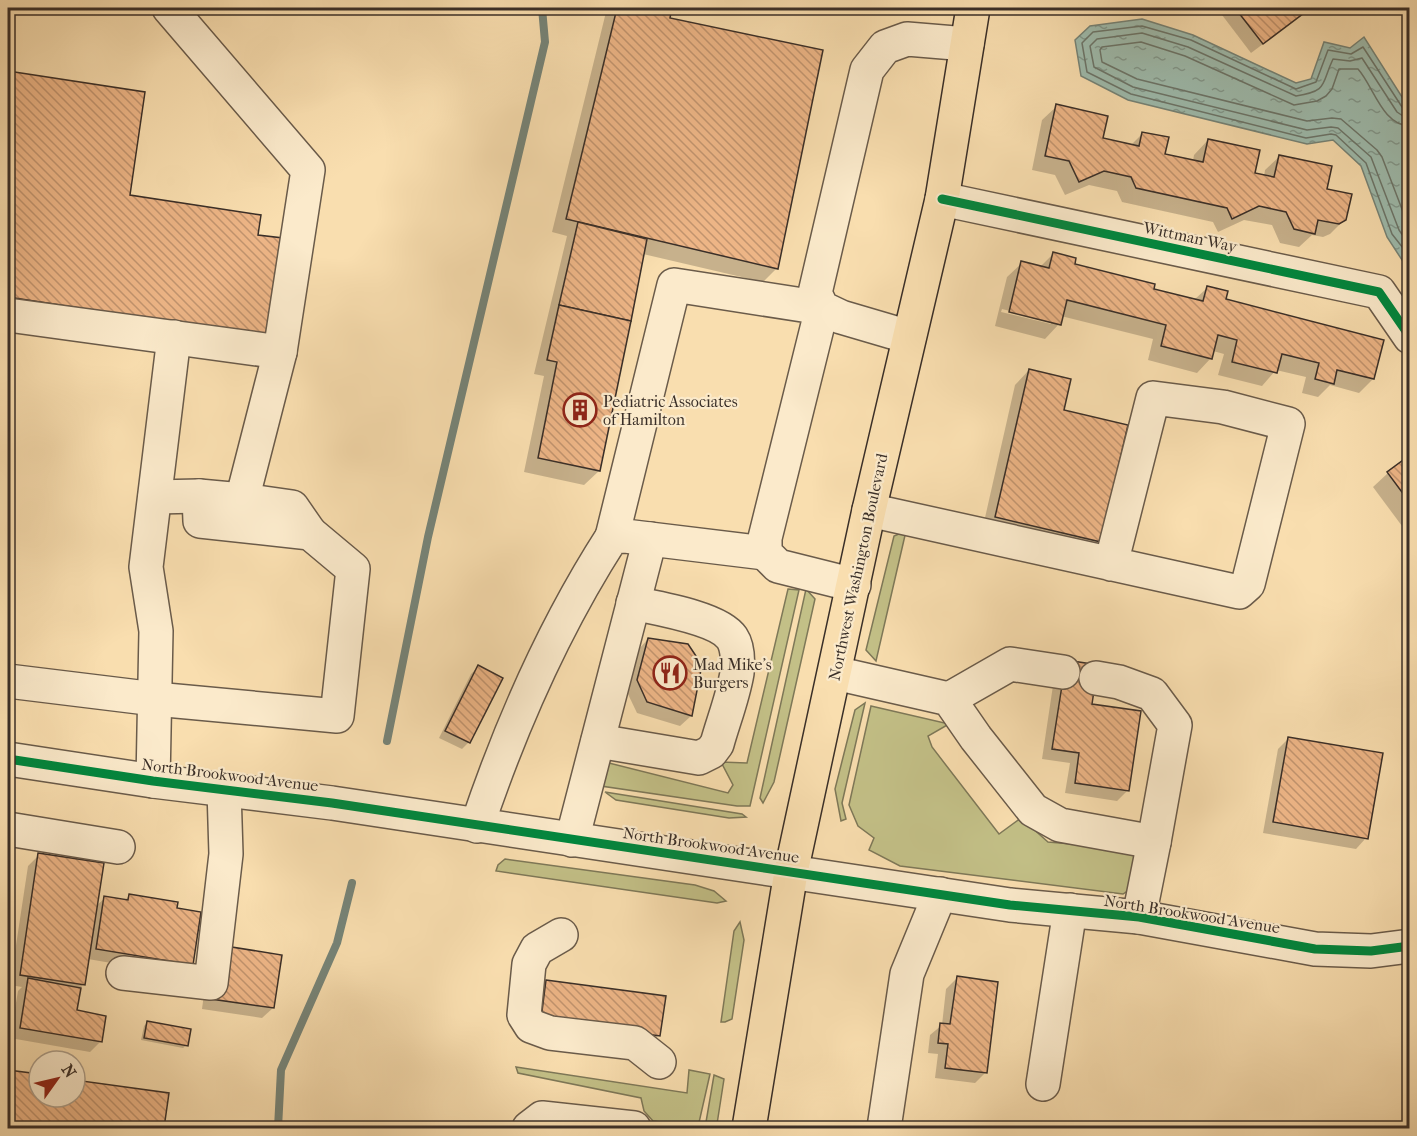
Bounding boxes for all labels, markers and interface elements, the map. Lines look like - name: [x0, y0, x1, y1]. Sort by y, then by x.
- street label: Wittman Way: [1140, 218, 1239, 256]
- building icon: Pediatric Associates of Hamilton: [562, 392, 598, 428]
- place label: Pediatric Associates of Hamilton: [603, 392, 738, 429]
- street label: Northwest Washington Boulevard: [825, 451, 891, 682]
- restaurant icon: Mad Mike's Burgers: [652, 655, 688, 691]
- place label: Mad Mike's Burgers: [693, 655, 772, 692]
- street label: North Brookwood Avenue: [141, 755, 320, 795]
- street label: North Brookwood Avenue: [622, 823, 801, 867]
- street label: North Brookwood Avenue: [1103, 891, 1281, 937]
- north arrow: [27, 1049, 87, 1109]
- text: N: [58, 1061, 81, 1082]

